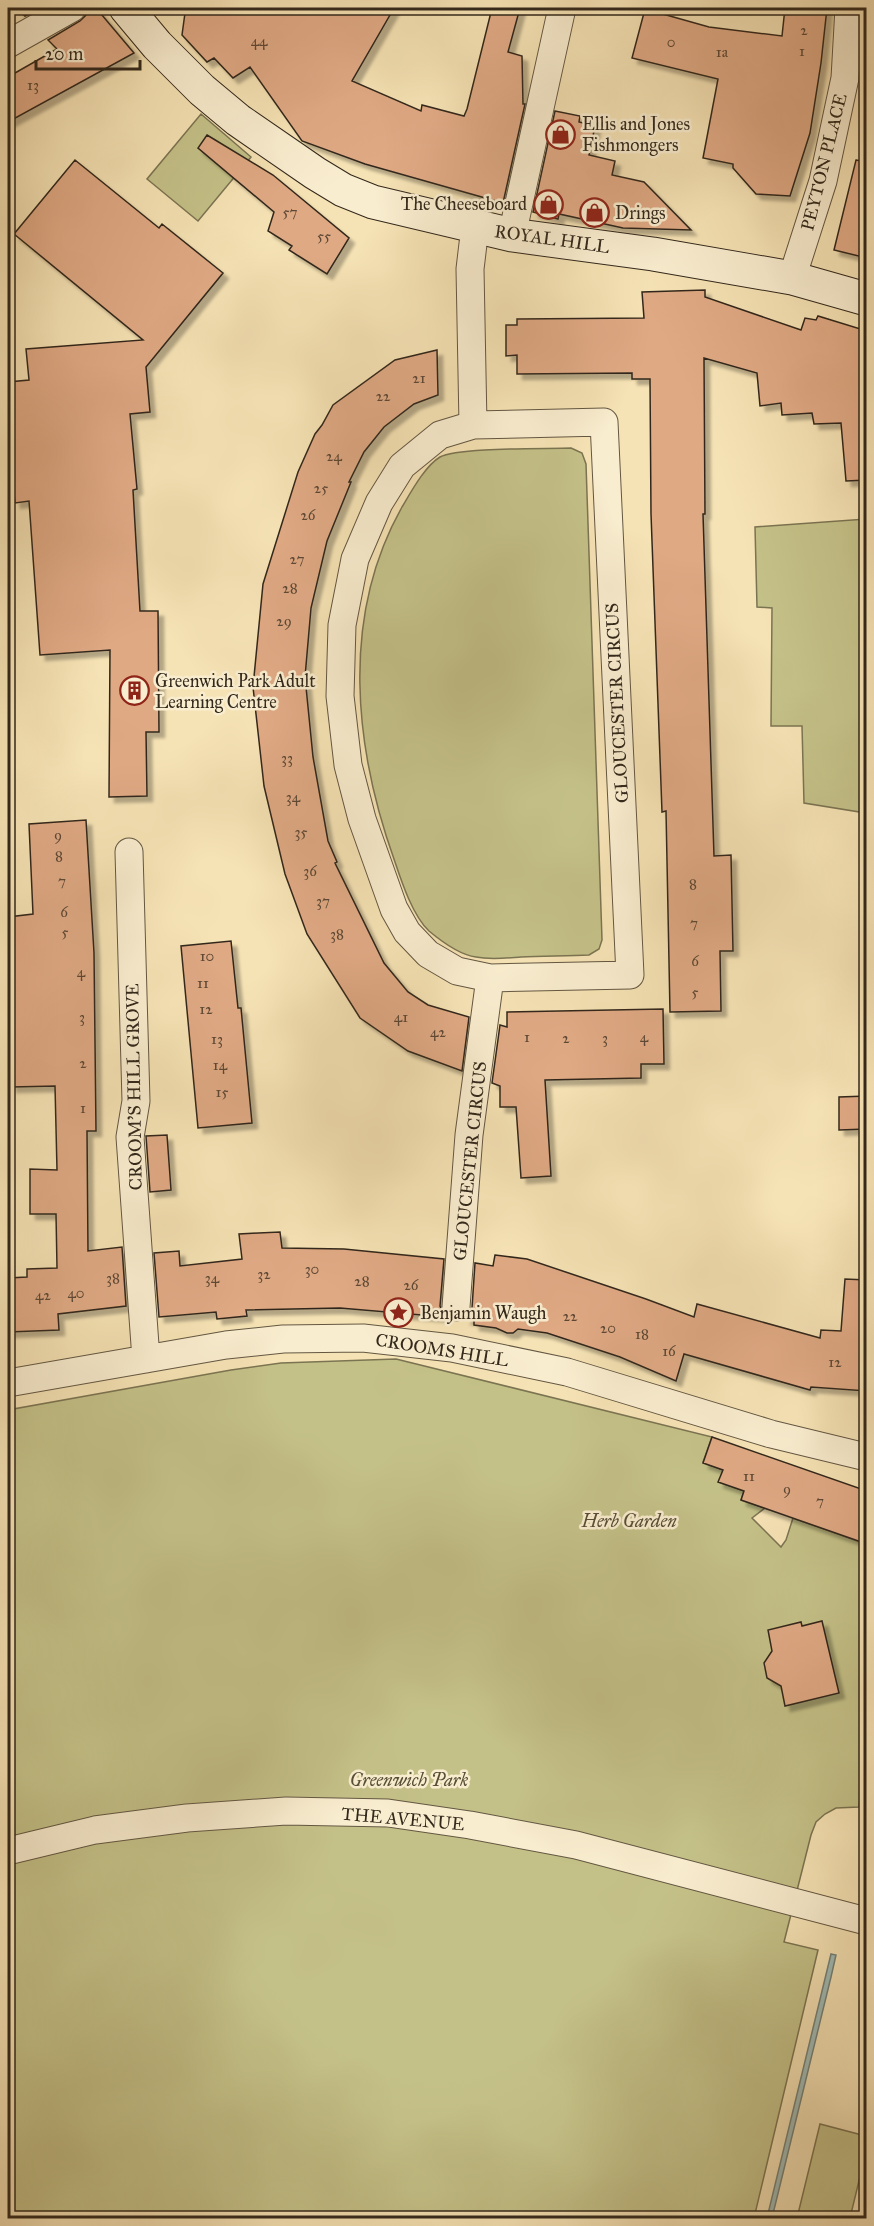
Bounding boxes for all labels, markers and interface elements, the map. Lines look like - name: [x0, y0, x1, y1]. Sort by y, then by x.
- house number: 2: [800, 21, 808, 39]
- house number: 44: [251, 32, 268, 50]
- scale bar: [36, 33, 140, 71]
- house number: 0: [667, 33, 675, 51]
- house number: 1: [799, 42, 805, 60]
- text: 20 m: [45, 43, 83, 65]
- house number: 1a: [716, 43, 729, 61]
- house number: 13: [27, 76, 39, 94]
- street label: PEYTON PLACE: [796, 91, 852, 233]
- place label: Ellis and Jones Fishmongers: [582, 113, 690, 157]
- shop icon: Ellis and Jones Fishmongers: [545, 118, 577, 150]
- shop icon: The Cheeseboard: [532, 188, 564, 220]
- place label: The Cheeseboard: [401, 193, 527, 215]
- shop icon: Drings: [578, 197, 610, 229]
- place label: Drings: [615, 202, 666, 225]
- house number: 57: [283, 203, 297, 221]
- street label: ROYAL HILL: [493, 220, 612, 258]
- house number: 55: [317, 227, 331, 245]
- house number: 21: [412, 369, 426, 387]
- house number: 22: [376, 387, 391, 405]
- house number: 24: [326, 447, 343, 465]
- house number: 25: [314, 479, 328, 497]
- house number: 26: [300, 506, 317, 524]
- house number: 27: [290, 550, 305, 568]
- house number: 28: [282, 579, 298, 597]
- street label: GLOUCESTER CIRCUS: [601, 602, 633, 804]
- house number: 29: [276, 612, 292, 630]
- place label: Greenwich Park Adult Learning Centre: [155, 670, 316, 714]
- building icon: Greenwich Park Adult Learning Centre: [118, 675, 150, 707]
- house number: 33: [281, 749, 293, 767]
- house number: 34: [286, 788, 301, 806]
- house number: 35: [295, 823, 308, 841]
- house number: 9: [54, 826, 62, 844]
- house number: 8: [55, 847, 63, 865]
- house number: 36: [303, 862, 318, 880]
- house number: 7: [58, 872, 66, 890]
- house number: 8: [689, 875, 697, 893]
- house number: 37: [316, 892, 330, 910]
- house number: 6: [60, 903, 69, 921]
- house number: 7: [690, 914, 698, 932]
- house number: 5: [62, 923, 69, 941]
- house number: 38: [330, 925, 344, 943]
- house number: 10: [200, 947, 214, 965]
- house number: 6: [691, 952, 700, 970]
- house number: 4: [77, 963, 86, 981]
- house number: 11: [197, 974, 209, 992]
- street label: CROOM'S HILL GROVE: [121, 983, 147, 1191]
- house number: 5: [692, 983, 699, 1001]
- house number: 12: [199, 1000, 213, 1018]
- house number: 3: [79, 1008, 85, 1026]
- house number: 41: [394, 1008, 408, 1026]
- house number: 42: [430, 1023, 446, 1041]
- house number: 1: [524, 1028, 530, 1046]
- house number: 4: [640, 1028, 649, 1046]
- house number: 2: [562, 1029, 570, 1047]
- house number: 3: [602, 1029, 608, 1047]
- house number: 13: [211, 1030, 223, 1048]
- house number: 2: [79, 1054, 87, 1072]
- house number: 14: [213, 1056, 228, 1074]
- street label: GLOUCESTER CIRCUS: [449, 1060, 491, 1262]
- house number: 15: [216, 1083, 228, 1101]
- house number: 1: [80, 1099, 86, 1117]
- house number: 30: [305, 1260, 319, 1278]
- house number: 32: [257, 1265, 271, 1283]
- house number: 38: [106, 1269, 120, 1287]
- house number: 34: [205, 1269, 220, 1287]
- house number: 28: [354, 1272, 370, 1290]
- house number: 26: [403, 1276, 420, 1294]
- house number: 40: [67, 1284, 85, 1302]
- house number: 42: [35, 1286, 51, 1304]
- place icon: Benjamin Waugh: [383, 1297, 415, 1329]
- place label: Benjamin Waugh: [420, 1302, 547, 1325]
- house number: 22: [563, 1307, 578, 1325]
- house number: 20: [600, 1319, 616, 1337]
- house number: 18: [635, 1325, 649, 1343]
- street label: CROOMS HILL: [374, 1329, 511, 1371]
- house number: 16: [662, 1342, 677, 1360]
- house number: 12: [828, 1353, 842, 1371]
- house number: 11: [743, 1467, 755, 1485]
- house number: 9: [783, 1480, 791, 1498]
- house number: 7: [816, 1492, 824, 1510]
- park label: Herb Garden: [580, 1510, 677, 1532]
- park label: Greenwich Park: [350, 1769, 468, 1791]
- street label: THE AVENUE: [341, 1803, 465, 1835]

